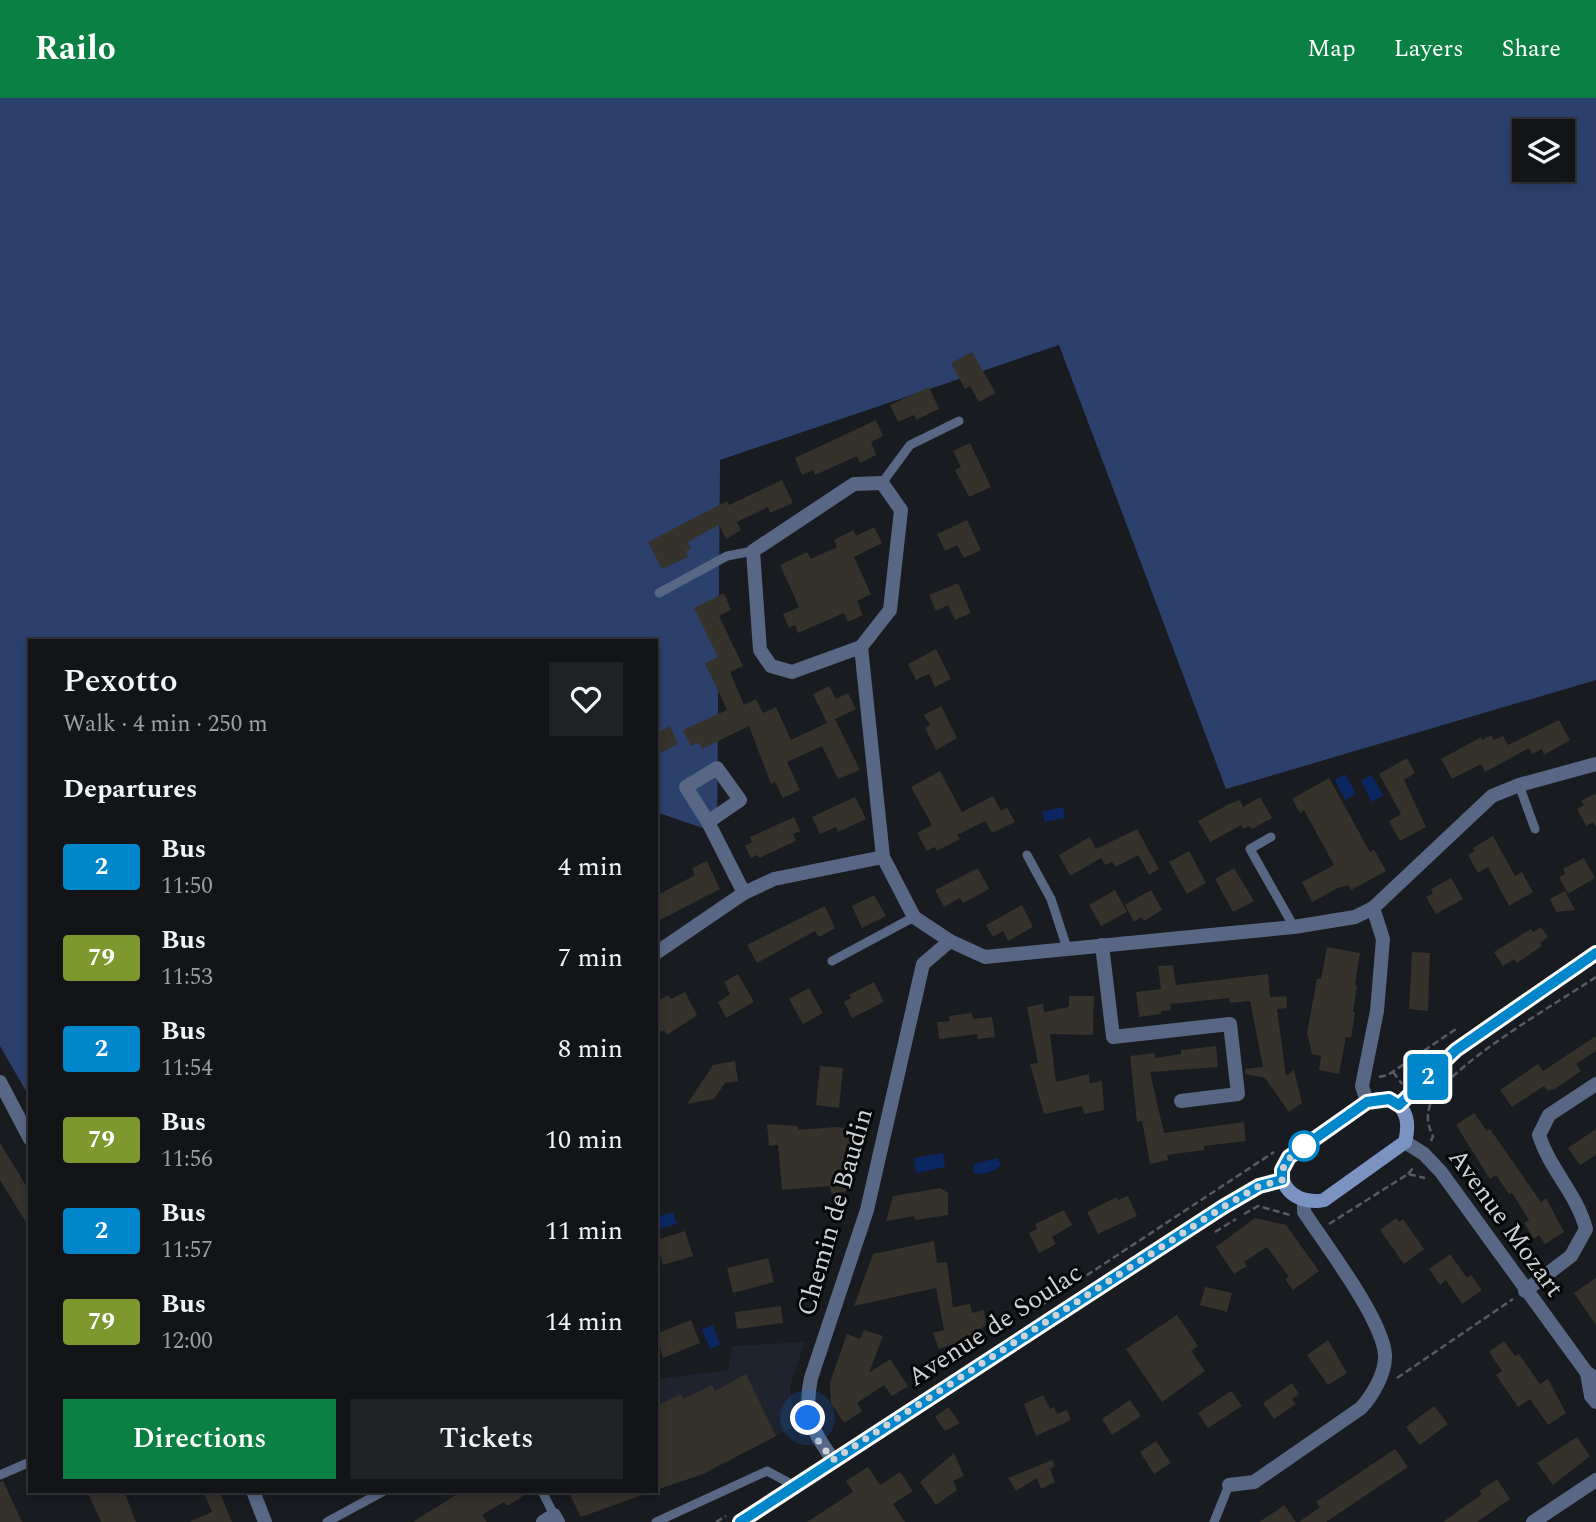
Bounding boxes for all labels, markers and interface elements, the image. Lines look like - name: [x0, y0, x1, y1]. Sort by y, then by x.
- text: Railo: [35, 24, 116, 74]
- text: Map: [1307, 31, 1356, 67]
- text: Layers: [1394, 31, 1464, 67]
- text: Share: [1502, 31, 1561, 67]
- map controls: [1512, 119, 1575, 182]
- button: layers: [1512, 119, 1575, 182]
- text: Pexotto: [63, 656, 178, 706]
- button: heart: [549, 662, 623, 736]
- text: Walk · 4 min · 250 m: [63, 707, 268, 742]
- text: Departures: [63, 769, 197, 809]
- text: Bus: [161, 829, 206, 869]
- text: 4 min: [558, 847, 623, 887]
- text: 2: [95, 849, 108, 885]
- text: 11:50: [161, 869, 213, 904]
- text: Bus: [161, 920, 206, 960]
- text: 7 min: [558, 938, 623, 978]
- text: 79: [88, 940, 115, 976]
- text: 11:53: [161, 960, 213, 995]
- text: Bus: [161, 1011, 206, 1051]
- text: 8 min: [558, 1029, 623, 1069]
- text: 2: [95, 1031, 108, 1067]
- text: 11:54: [161, 1051, 213, 1086]
- line badge: 2: [1405, 1054, 1451, 1100]
- text: 2: [1421, 1059, 1435, 1095]
- text: Bus: [161, 1102, 206, 1142]
- street label: Chemin de Baudin: [786, 1103, 884, 1321]
- text: 10 min: [545, 1120, 623, 1160]
- text: 79: [88, 1122, 115, 1158]
- unlabelled marker: [1289, 1131, 1319, 1161]
- street label: Avenue Mozart: [1438, 1140, 1574, 1306]
- text: 11:56: [161, 1142, 213, 1177]
- text: Bus: [161, 1193, 206, 1233]
- text: 11 min: [545, 1211, 623, 1251]
- text: 2: [95, 1213, 108, 1249]
- text: 11:57: [161, 1233, 213, 1268]
- street label: Avenue de Soulac: [900, 1253, 1090, 1397]
- text: Bus: [161, 1284, 206, 1324]
- text: 14 min: [545, 1302, 623, 1342]
- text: 79: [88, 1304, 115, 1340]
- text: 12:00: [161, 1324, 213, 1359]
- button: Directions: [63, 1399, 336, 1479]
- button: Tickets: [350, 1399, 623, 1479]
- your location: [790, 1400, 825, 1435]

